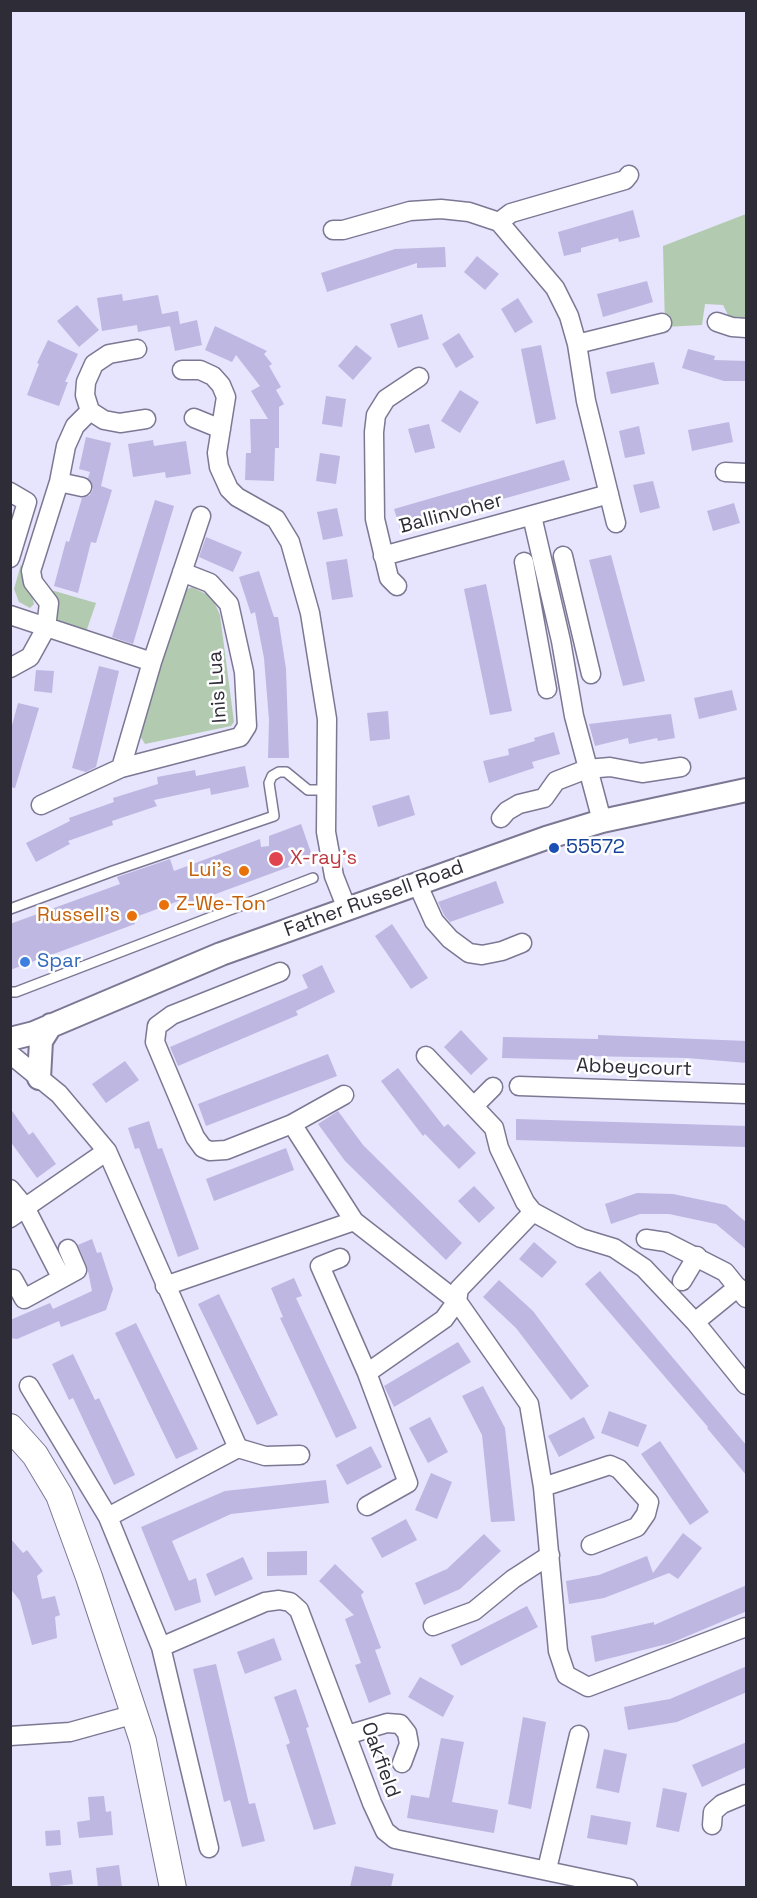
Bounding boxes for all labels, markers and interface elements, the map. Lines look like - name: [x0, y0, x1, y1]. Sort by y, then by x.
- street label: Ballinvoher: [397, 489, 505, 539]
- street label: Inis Lua: [204, 650, 232, 724]
- place label: 55572: [566, 836, 625, 860]
- marker: 55572: [547, 841, 561, 855]
- place label: X-ray's: [290, 847, 357, 871]
- marker: X-ray's: [267, 850, 285, 868]
- street label: Father Russell Road: [281, 855, 467, 943]
- place label: Lui's: [189, 859, 232, 883]
- marker: Lui's: [237, 864, 251, 878]
- place label: Z-We-Ton: [176, 893, 266, 917]
- marker: Z-We-Ton: [157, 898, 171, 912]
- place label: Russell's: [37, 904, 120, 928]
- marker: Russell's: [125, 909, 139, 923]
- place label: Spar: [37, 950, 81, 974]
- marker: Spar: [18, 955, 32, 969]
- street label: Abbeycourt: [576, 1054, 692, 1082]
- street label: Oakfield: [355, 1719, 405, 1801]

